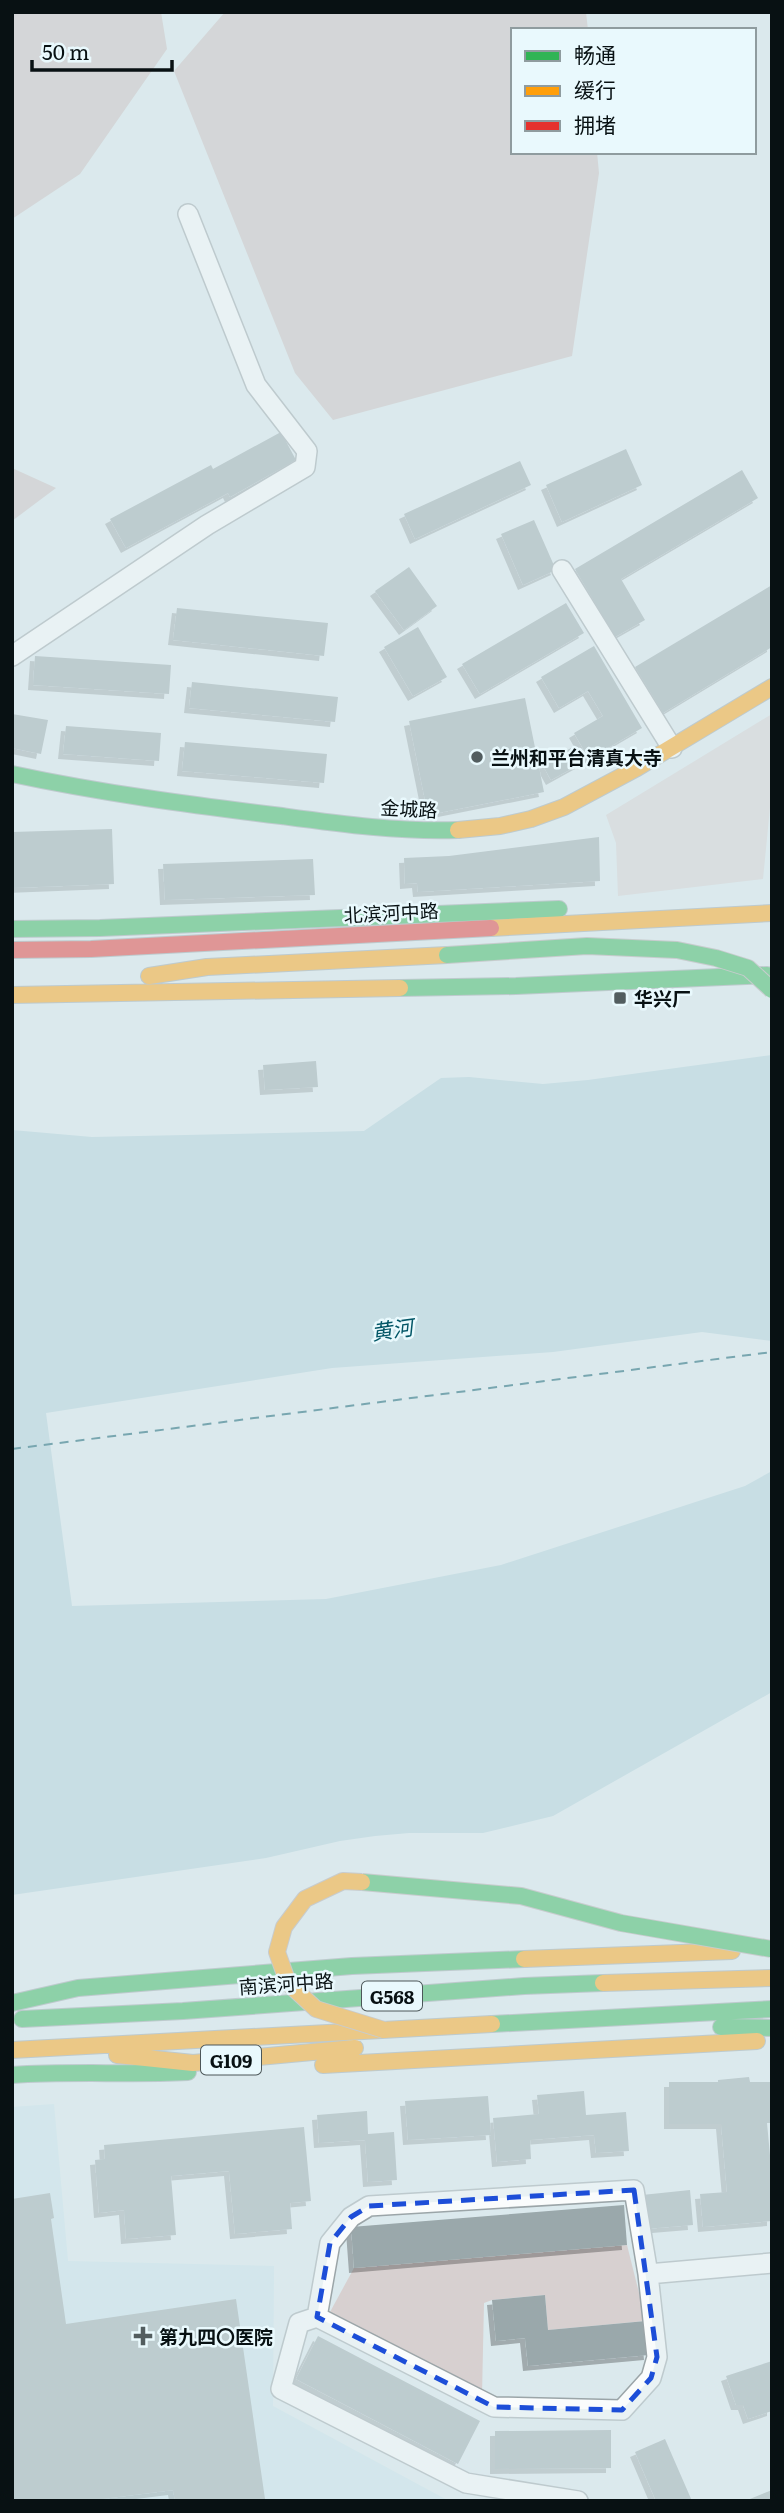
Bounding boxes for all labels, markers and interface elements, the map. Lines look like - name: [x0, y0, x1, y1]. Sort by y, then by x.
- scale bar: [32, 28, 172, 72]
- legend: [511, 28, 756, 154]
- text: 50 m: [42, 35, 89, 66]
- text: 畅通: [574, 38, 616, 69]
- text: 缓行: [574, 73, 616, 104]
- text: 拥堵: [574, 108, 616, 139]
- place label: 兰州和平台清真大寺: [491, 743, 662, 771]
- marker: 兰州和平台清真大寺: [469, 749, 485, 765]
- street label: 金城路: [380, 793, 438, 823]
- street label: 北滨河中路: [343, 896, 439, 928]
- place label: 华兴厂: [634, 984, 691, 1012]
- marker: 华兴厂: [612, 990, 628, 1006]
- water label: 黄河: [369, 1309, 419, 1346]
- street label: 南滨河中路: [238, 1966, 334, 2000]
- road number: G568: [362, 1982, 422, 2010]
- road number: G109: [201, 2046, 261, 2074]
- place label: 第九四〇医院: [159, 2322, 273, 2350]
- marker: 第九四〇医院: [133, 2326, 153, 2346]

